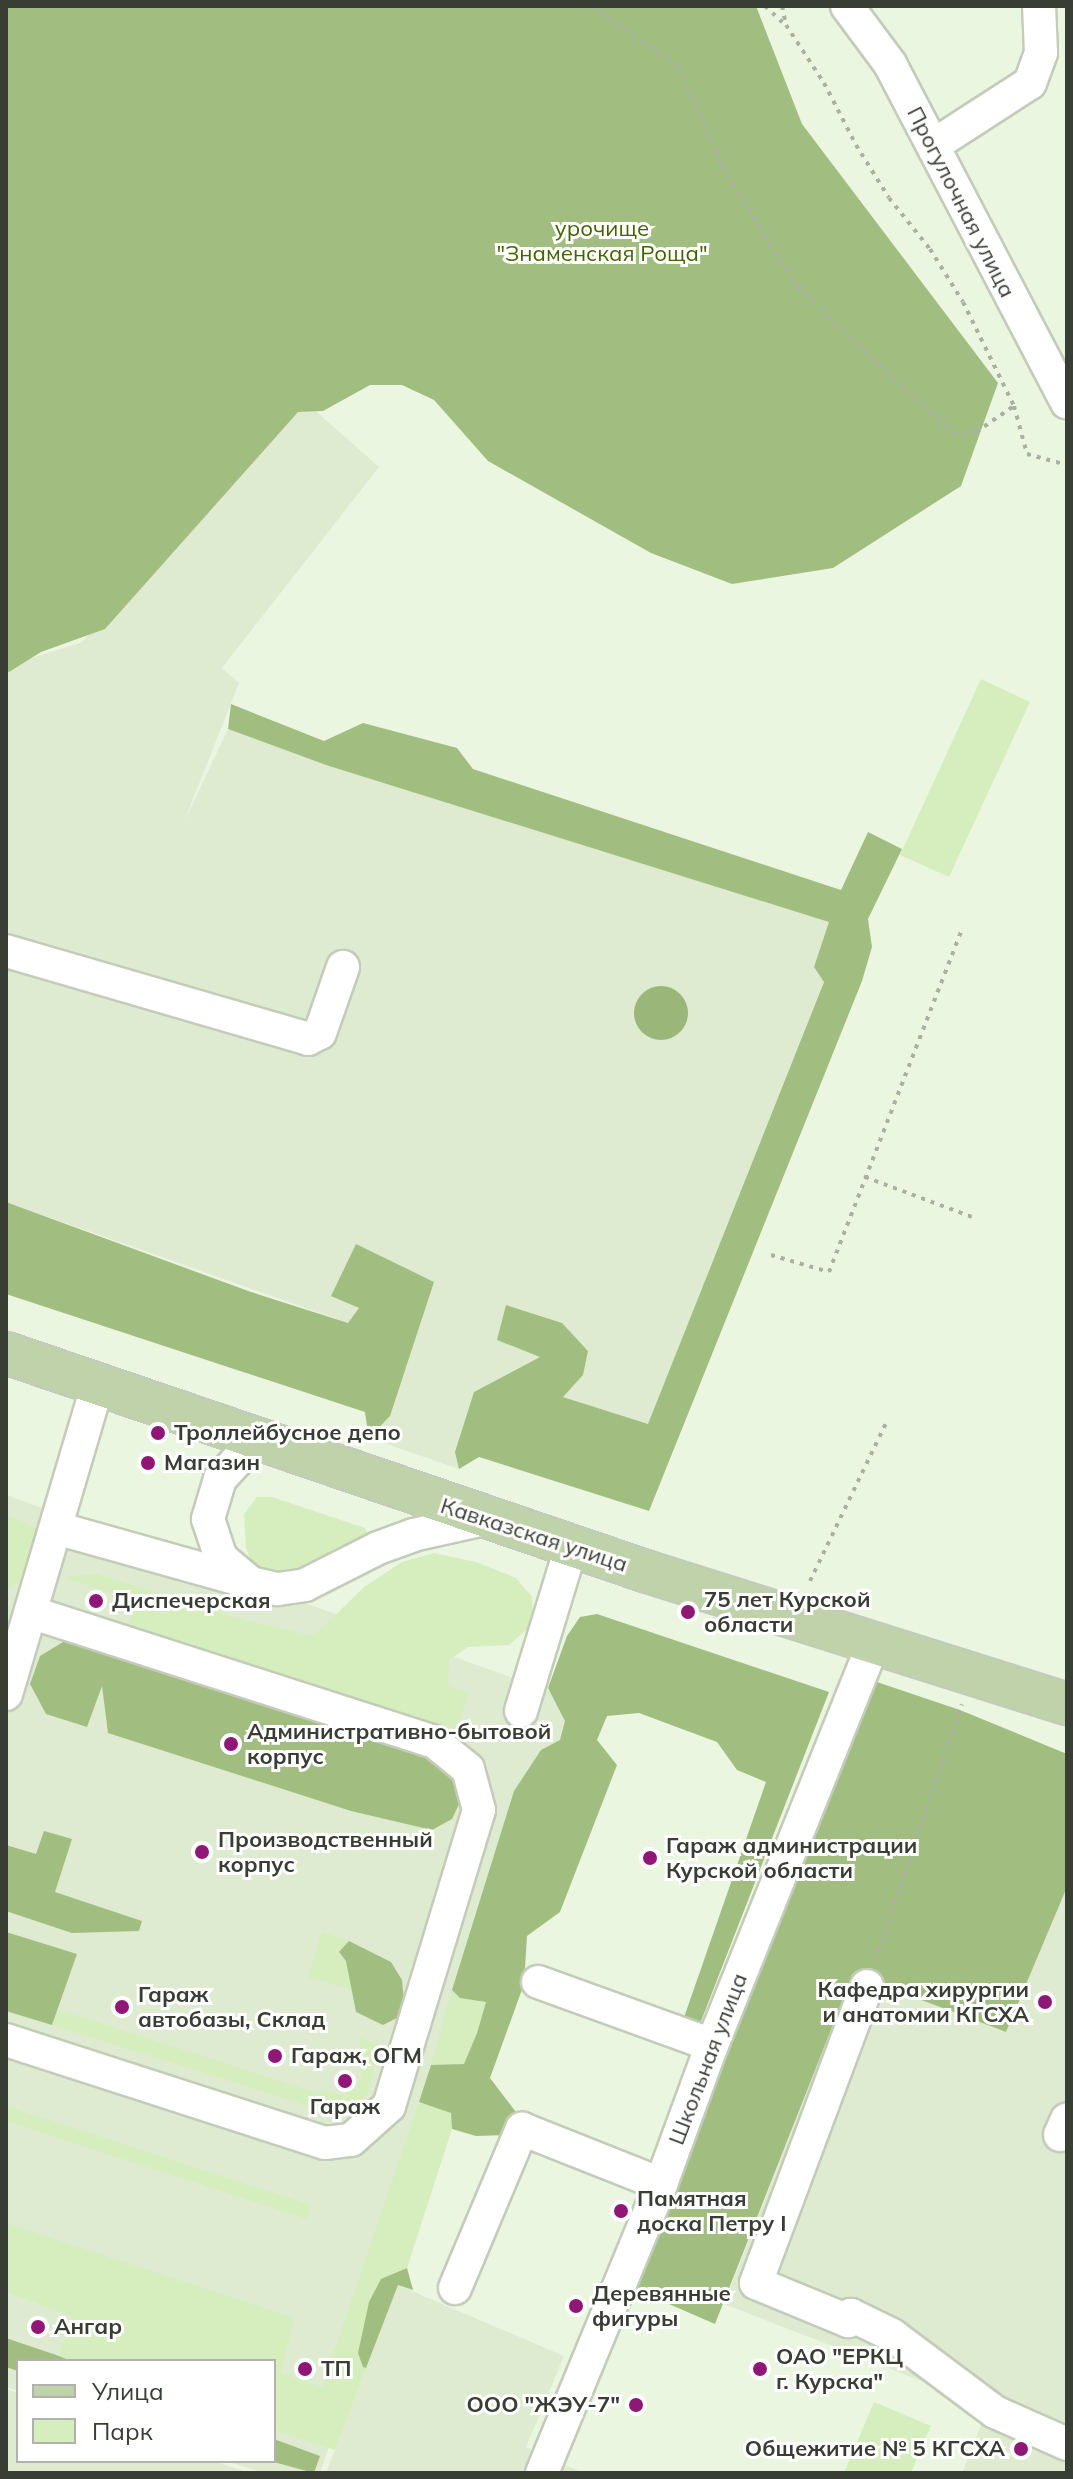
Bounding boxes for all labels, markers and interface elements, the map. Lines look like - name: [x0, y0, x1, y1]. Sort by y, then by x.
- street label: Прогулочная улица: [901, 102, 1021, 302]
- park label: урочище "Знаменская Роща": [496, 215, 708, 266]
- place label: Троллейбусное депо: [174, 1420, 401, 1446]
- marker: Троллейбусное депо: [149, 1424, 167, 1442]
- place label: Магазин: [164, 1450, 260, 1476]
- marker: Магазин: [139, 1454, 157, 1472]
- street label: Кавказская улица: [437, 1492, 631, 1578]
- place label: 75 лет Курской области: [704, 1586, 870, 1638]
- place label: Диспечерская: [112, 1588, 270, 1614]
- marker: Диспечерская: [87, 1592, 105, 1610]
- marker: 75 лет Курской области: [679, 1603, 697, 1621]
- place label: Административно-бытовой корпус: [247, 1718, 551, 1770]
- marker: Административно-бытовой корпус: [222, 1735, 240, 1753]
- place label: Производственный корпус: [218, 1826, 433, 1878]
- place label: Гараж администрации Курской области: [666, 1832, 917, 1884]
- marker: Производственный корпус: [193, 1843, 211, 1861]
- marker: Гараж администрации Курской области: [641, 1849, 659, 1867]
- street label: Школьная улица: [663, 1969, 753, 2149]
- place label: Кафедра хирургии и анатомии КГСХА: [818, 1976, 1029, 2028]
- place label: Гараж автобазы, Склад: [138, 1981, 325, 2032]
- marker: Кафедра хирургии и анатомии КГСХА: [1036, 1993, 1054, 2011]
- marker: Гараж автобазы, Склад: [113, 1998, 131, 2016]
- place label: Гараж, ОГМ: [291, 2043, 422, 2069]
- marker: Гараж, ОГМ: [266, 2047, 284, 2065]
- marker: Гараж: [336, 2072, 354, 2090]
- place label: Гараж: [310, 2094, 380, 2120]
- place label: Памятная доска Петру I: [637, 2185, 786, 2236]
- marker: Памятная доска Петру I: [612, 2202, 630, 2220]
- place label: Деревянные фигуры: [592, 2280, 731, 2332]
- marker: Деревянные фигуры: [567, 2297, 585, 2315]
- place label: Ангар: [54, 2314, 122, 2340]
- marker: Ангар: [29, 2318, 47, 2336]
- place label: ОАО "ЕРКЦ г. Курска": [776, 2343, 903, 2394]
- place label: ТП: [321, 2356, 352, 2382]
- legend: [16, 2359, 276, 2463]
- marker: ТП: [296, 2360, 314, 2378]
- marker: ОАО "ЕРКЦ г. Курска": [751, 2360, 769, 2378]
- text: Улица: [92, 2376, 164, 2406]
- place label: ООО "ЖЭУ-7": [467, 2392, 620, 2418]
- marker: ООО "ЖЭУ-7": [627, 2396, 645, 2414]
- text: Парк: [92, 2416, 153, 2446]
- place label: Общежитие № 5 КГСХА: [745, 2436, 1005, 2462]
- marker: Общежитие № 5 КГСХА: [1012, 2440, 1030, 2458]

